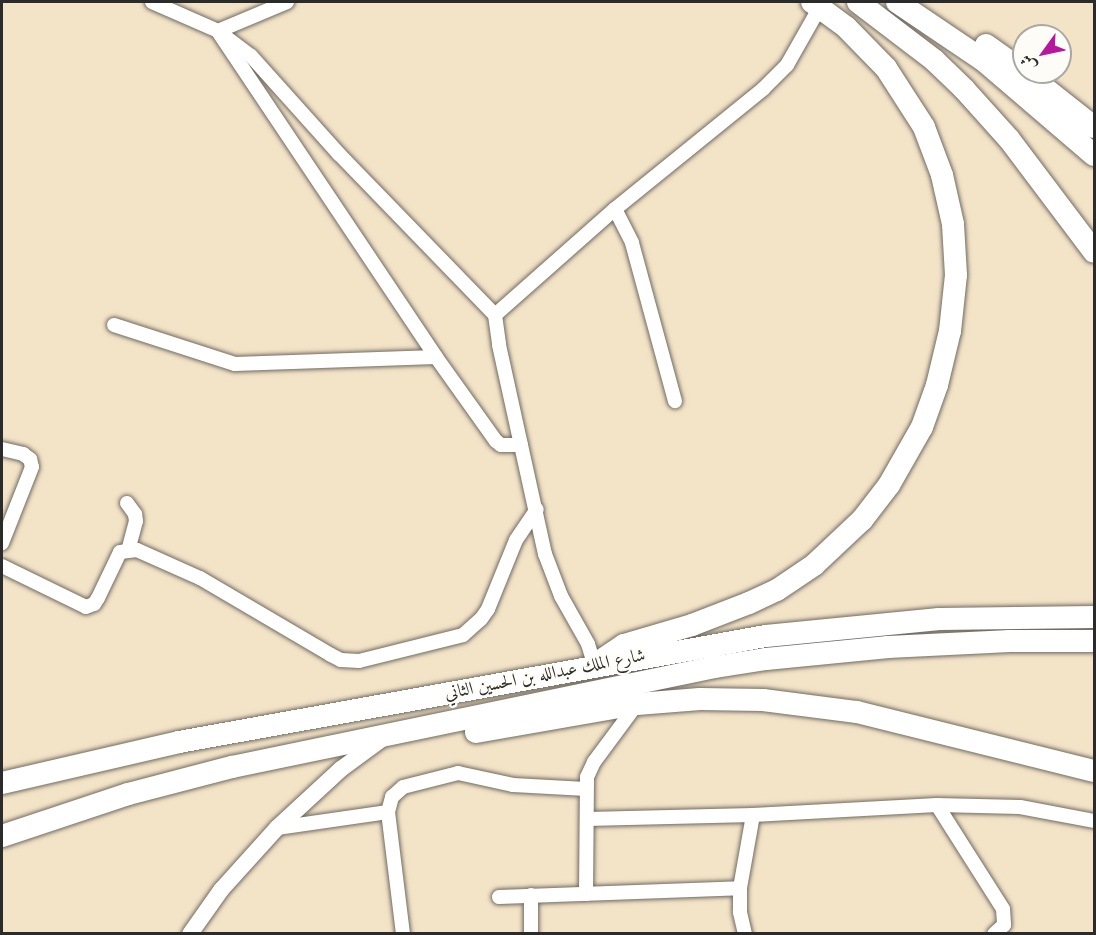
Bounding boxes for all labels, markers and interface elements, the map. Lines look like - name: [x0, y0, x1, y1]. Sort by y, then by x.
- north arrow: [1012, 24, 1072, 84]
- text: ش: [1015, 50, 1042, 75]
- street label: شارع الملك عبدالله بن الحسين الثاني: [443, 645, 647, 705]

